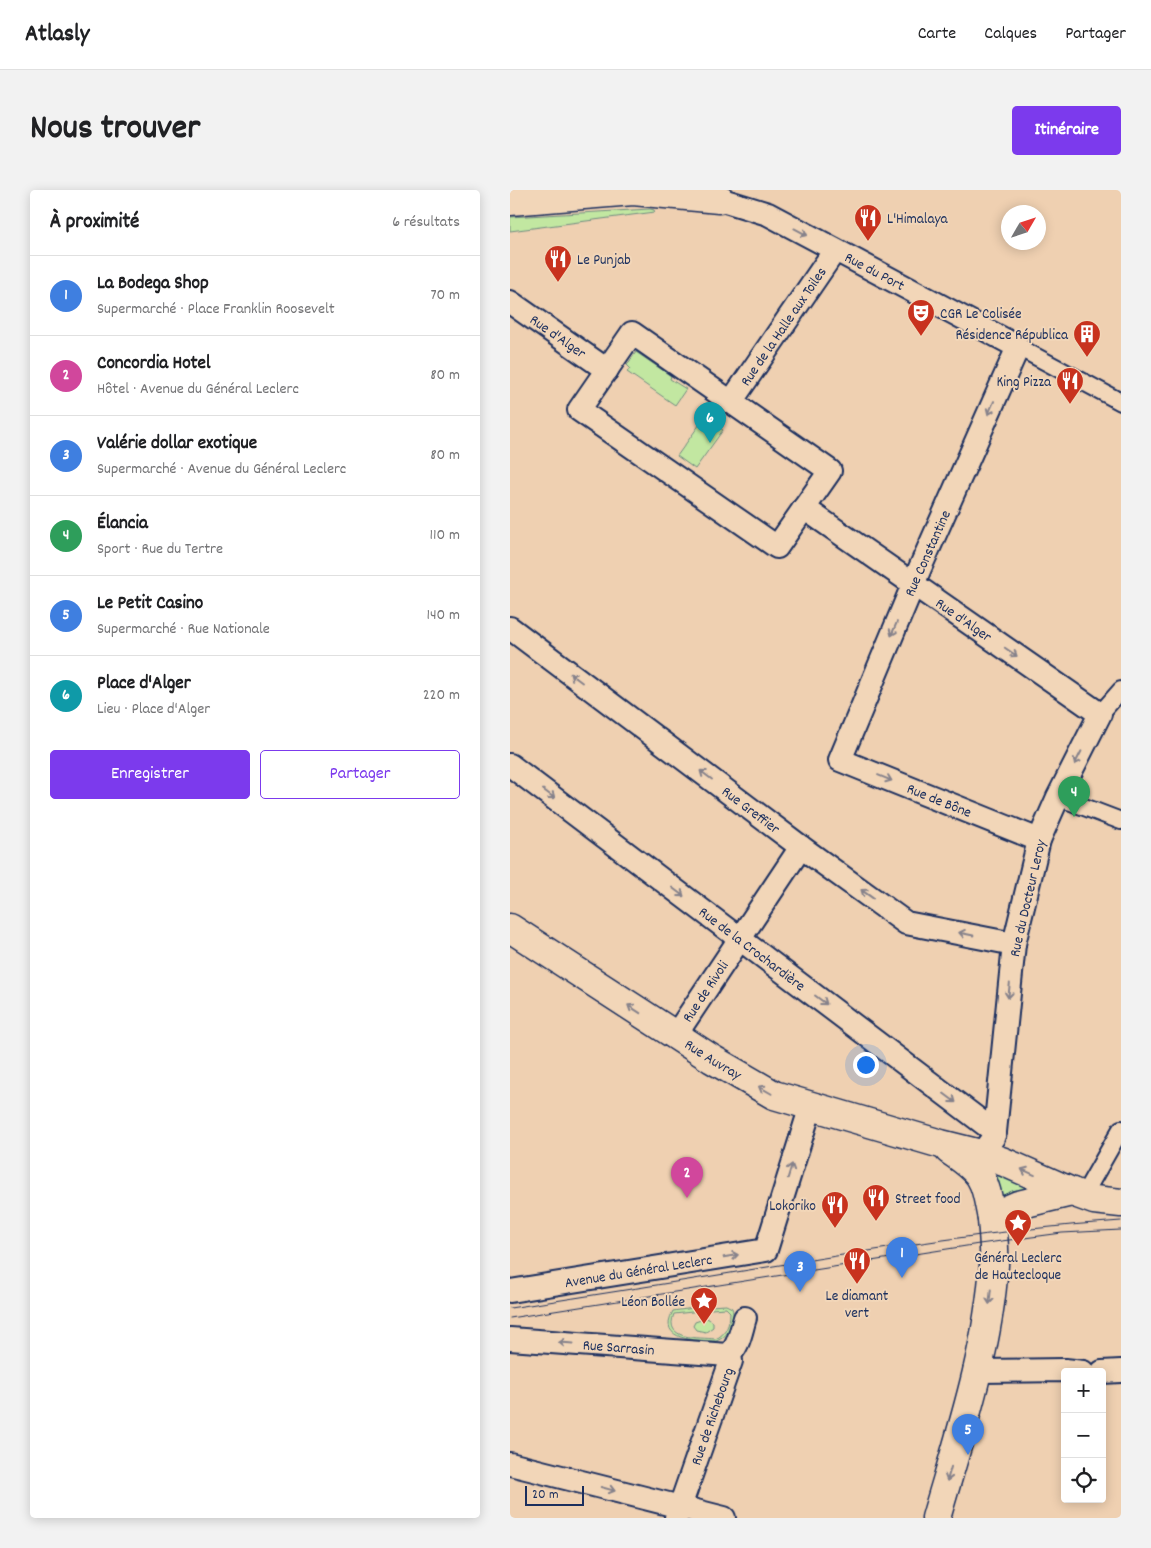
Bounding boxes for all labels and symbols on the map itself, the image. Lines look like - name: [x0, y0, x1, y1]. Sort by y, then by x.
- restaurant icon: L'Himalaya: [853, 203, 883, 242]
- north arrow: [1001, 205, 1046, 250]
- place label: L'Himalaya: [887, 209, 949, 231]
- one-way arrow: [794, 227, 809, 237]
- restaurant icon: Le Punjab: [543, 244, 573, 283]
- street label: Rue du Port: [840, 248, 908, 298]
- place label: Le Punjab: [577, 250, 631, 272]
- street label: Rue de la Halle aux Toiles: [736, 263, 833, 391]
- theatre icon: CGR Le Colisée: [906, 298, 936, 337]
- place label: CGR Le Colisée: [940, 304, 1022, 326]
- street label: Rue d'Alger: [524, 310, 590, 365]
- building icon: Résidence Républica: [1072, 319, 1102, 358]
- place label: Résidence Républica: [956, 325, 1069, 347]
- restaurant icon: King Pizza: [1055, 366, 1085, 405]
- place label: King Pizza: [996, 372, 1052, 394]
- one-way arrow: [985, 400, 995, 415]
- pin: 6: [694, 402, 726, 443]
- street label: Rue Constantine: [900, 507, 958, 601]
- street label: Rue d'Alger: [930, 594, 996, 649]
- one-way arrow: [889, 621, 899, 636]
- one-way arrow: [1003, 647, 1017, 657]
- one-way arrow: [569, 673, 583, 683]
- one-way arrow: [1073, 750, 1083, 765]
- one-way arrow: [700, 770, 713, 781]
- one-way arrow: [877, 774, 892, 783]
- pin: 4: [1058, 776, 1090, 817]
- street label: Rue de Bône: [903, 779, 975, 825]
- street label: Rue Greffier: [716, 782, 784, 841]
- one-way arrow: [542, 789, 556, 799]
- street label: Rue du Docteur Leroy: [1005, 837, 1053, 959]
- one-way arrow: [671, 887, 685, 897]
- one-way arrow: [861, 889, 874, 900]
- street label: Rue de la Crochardière: [693, 902, 809, 998]
- one-way arrow: [959, 929, 975, 939]
- street label: Rue de Rivoli: [678, 957, 735, 1028]
- one-way arrow: [1004, 982, 1014, 998]
- one-way arrow: [814, 995, 828, 1005]
- one-way arrow: [627, 1004, 641, 1014]
- street label: Rue Auvray: [679, 1035, 746, 1087]
- your location: [853, 1052, 879, 1078]
- one-way arrow: [757, 1085, 772, 1095]
- one-way arrow: [943, 1093, 957, 1103]
- pin: 2: [671, 1157, 703, 1198]
- one-way arrow: [786, 1164, 796, 1180]
- one-way arrow: [1021, 1167, 1036, 1176]
- restaurant icon: Street food: [861, 1183, 891, 1222]
- place label: Street food: [895, 1189, 961, 1211]
- restaurant icon: Lokoriko: [820, 1190, 850, 1229]
- place label: Lokoriko: [769, 1196, 816, 1218]
- place icon: Général Leclerc de Hautecloque: [1003, 1208, 1033, 1247]
- pin: 1: [886, 1237, 918, 1278]
- restaurant icon: Le diamant vert: [842, 1246, 872, 1285]
- place label: Général Leclerc de Hautecloque: [974, 1248, 1062, 1287]
- street label: Avenue du Général Leclerc: [563, 1250, 714, 1295]
- one-way arrow: [723, 1250, 739, 1260]
- pin: 3: [784, 1251, 816, 1292]
- place icon: Léon Bollée: [689, 1286, 719, 1325]
- place label: Le diamant vert: [826, 1286, 889, 1325]
- one-way arrow: [986, 1289, 995, 1305]
- place label: Léon Bollée: [621, 1292, 685, 1314]
- street label: Rue Sarrasin: [582, 1335, 655, 1363]
- one-way arrow: [558, 1338, 574, 1347]
- street label: Rue de Richebourg: [686, 1365, 741, 1469]
- pin: 5: [952, 1414, 984, 1455]
- one-way arrow: [943, 1465, 953, 1481]
- scale bar: [525, 1483, 584, 1506]
- one-way arrow: [600, 1485, 616, 1494]

